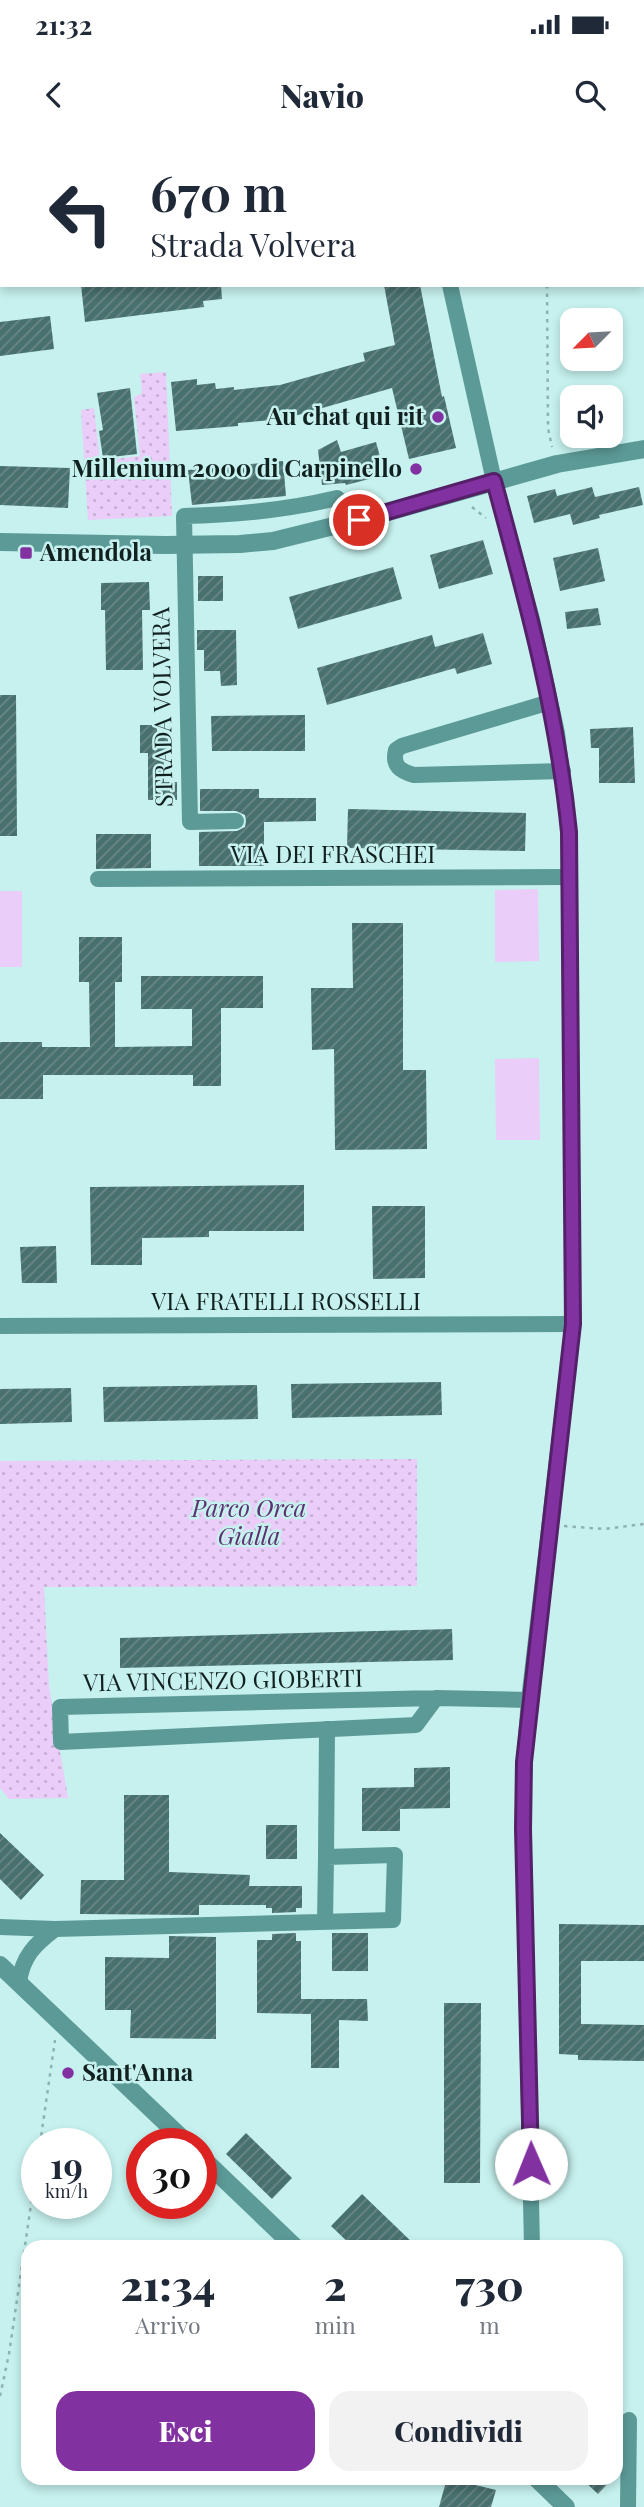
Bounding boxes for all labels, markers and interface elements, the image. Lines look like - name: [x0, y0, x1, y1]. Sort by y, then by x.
- text: 21:32: [35, 7, 92, 42]
- text: Navio: [280, 73, 364, 116]
- icon: back: [35, 76, 73, 114]
- icon: search: [571, 76, 609, 114]
- text: 670 m: [150, 159, 287, 224]
- icon: left: [35, 168, 126, 259]
- text: Strada Volvera: [150, 222, 356, 265]
- north arrow: [560, 308, 623, 371]
- map controls: [560, 308, 623, 448]
- button: sound: [560, 385, 623, 448]
- place label: Au chat qui rit: [266, 399, 425, 431]
- marker: Au chat qui rit: [430, 409, 446, 425]
- place label: Millenium 2000 di Carpinello: [72, 451, 402, 483]
- marker: Millenium 2000 di Carpinello: [408, 461, 424, 477]
- pin: [329, 490, 389, 550]
- icon: arrive: [340, 501, 378, 539]
- place label: Amendola: [39, 535, 153, 567]
- marker: Amendola: [18, 545, 34, 561]
- street label: STRADA VOLVERA: [143, 606, 179, 807]
- street label: VIA DEI FRASCHEI: [230, 837, 435, 869]
- street label: VIA FRATELLI ROSSELLI: [150, 1284, 421, 1316]
- park label: Parco Orca Gialla: [191, 1491, 306, 1551]
- street label: VIA VINCENZO GIOBERTI: [82, 1661, 363, 1697]
- place label: Sant'Anna: [82, 2055, 194, 2087]
- marker: Sant'Anna: [60, 2065, 76, 2081]
- position arrow: [494, 2127, 568, 2201]
- speed limit sign: 30: [126, 2128, 217, 2219]
- text: 19: [50, 2141, 83, 2188]
- text: km/h: [45, 2179, 88, 2203]
- text: 21:34: [120, 2256, 215, 2312]
- text: 2: [324, 2256, 347, 2312]
- text: 730: [455, 2256, 524, 2312]
- text: Arrivo: [135, 2309, 201, 2340]
- text: min: [315, 2309, 356, 2340]
- text: m: [479, 2309, 500, 2340]
- button: Esci: [56, 2391, 315, 2471]
- button: Condividi: [329, 2391, 588, 2471]

